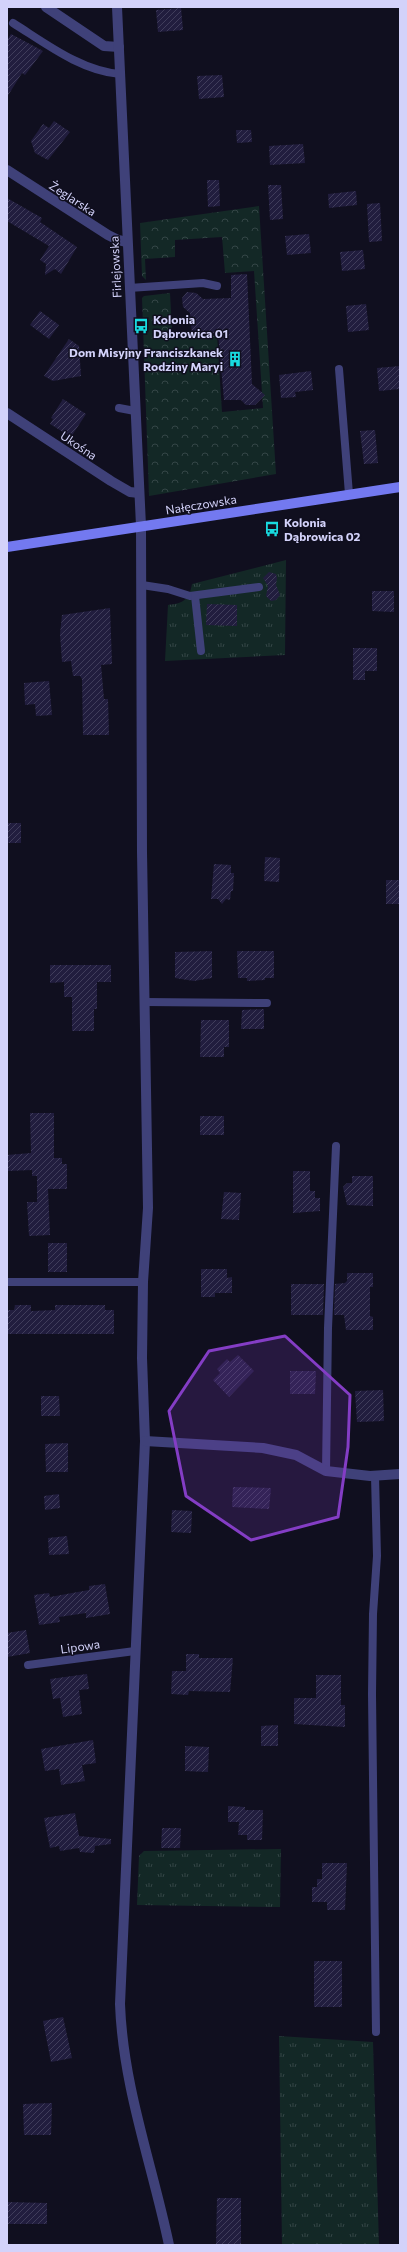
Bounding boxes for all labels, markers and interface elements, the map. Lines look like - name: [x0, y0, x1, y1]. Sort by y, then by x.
- street label: Żeglarska: [47, 178, 99, 218]
- street label: Firlejowska: [106, 236, 124, 298]
- place label: Kolonia Dąbrowica 01: [153, 312, 228, 340]
- bus stop icon: Kolonia Dąbrowica 01: [132, 317, 150, 335]
- place label: Dom Misyjny Franciszkanek Rodziny Maryi: [69, 345, 223, 373]
- building icon: Dom Misyjny Franciszkanek Rodziny Maryi: [226, 350, 244, 368]
- street label: Ukośna: [58, 428, 100, 462]
- street label: Nałęczowska: [164, 491, 238, 517]
- place label: Kolonia Dąbrowica 02: [284, 515, 361, 543]
- bus stop icon: Kolonia Dąbrowica 02: [263, 520, 281, 538]
- street label: Lipowa: [59, 1636, 101, 1656]

